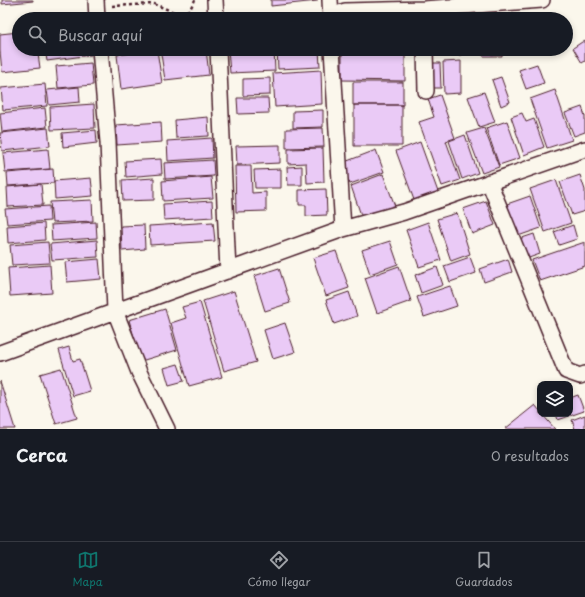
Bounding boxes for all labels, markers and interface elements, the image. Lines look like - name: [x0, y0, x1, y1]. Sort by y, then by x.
- search box: [12, 12, 573, 56]
- icon: search: [26, 23, 48, 45]
- text: Buscar aquí: [58, 23, 142, 46]
- map controls: [537, 381, 573, 417]
- button: layers: [537, 381, 573, 417]
- text: Cerca: [16, 442, 67, 468]
- text: 0 resultados: [491, 446, 569, 465]
- tab: Mapa: [72, 549, 103, 590]
- tab: Cómo llegar: [248, 549, 310, 590]
- tab: Guardados: [455, 549, 513, 590]

